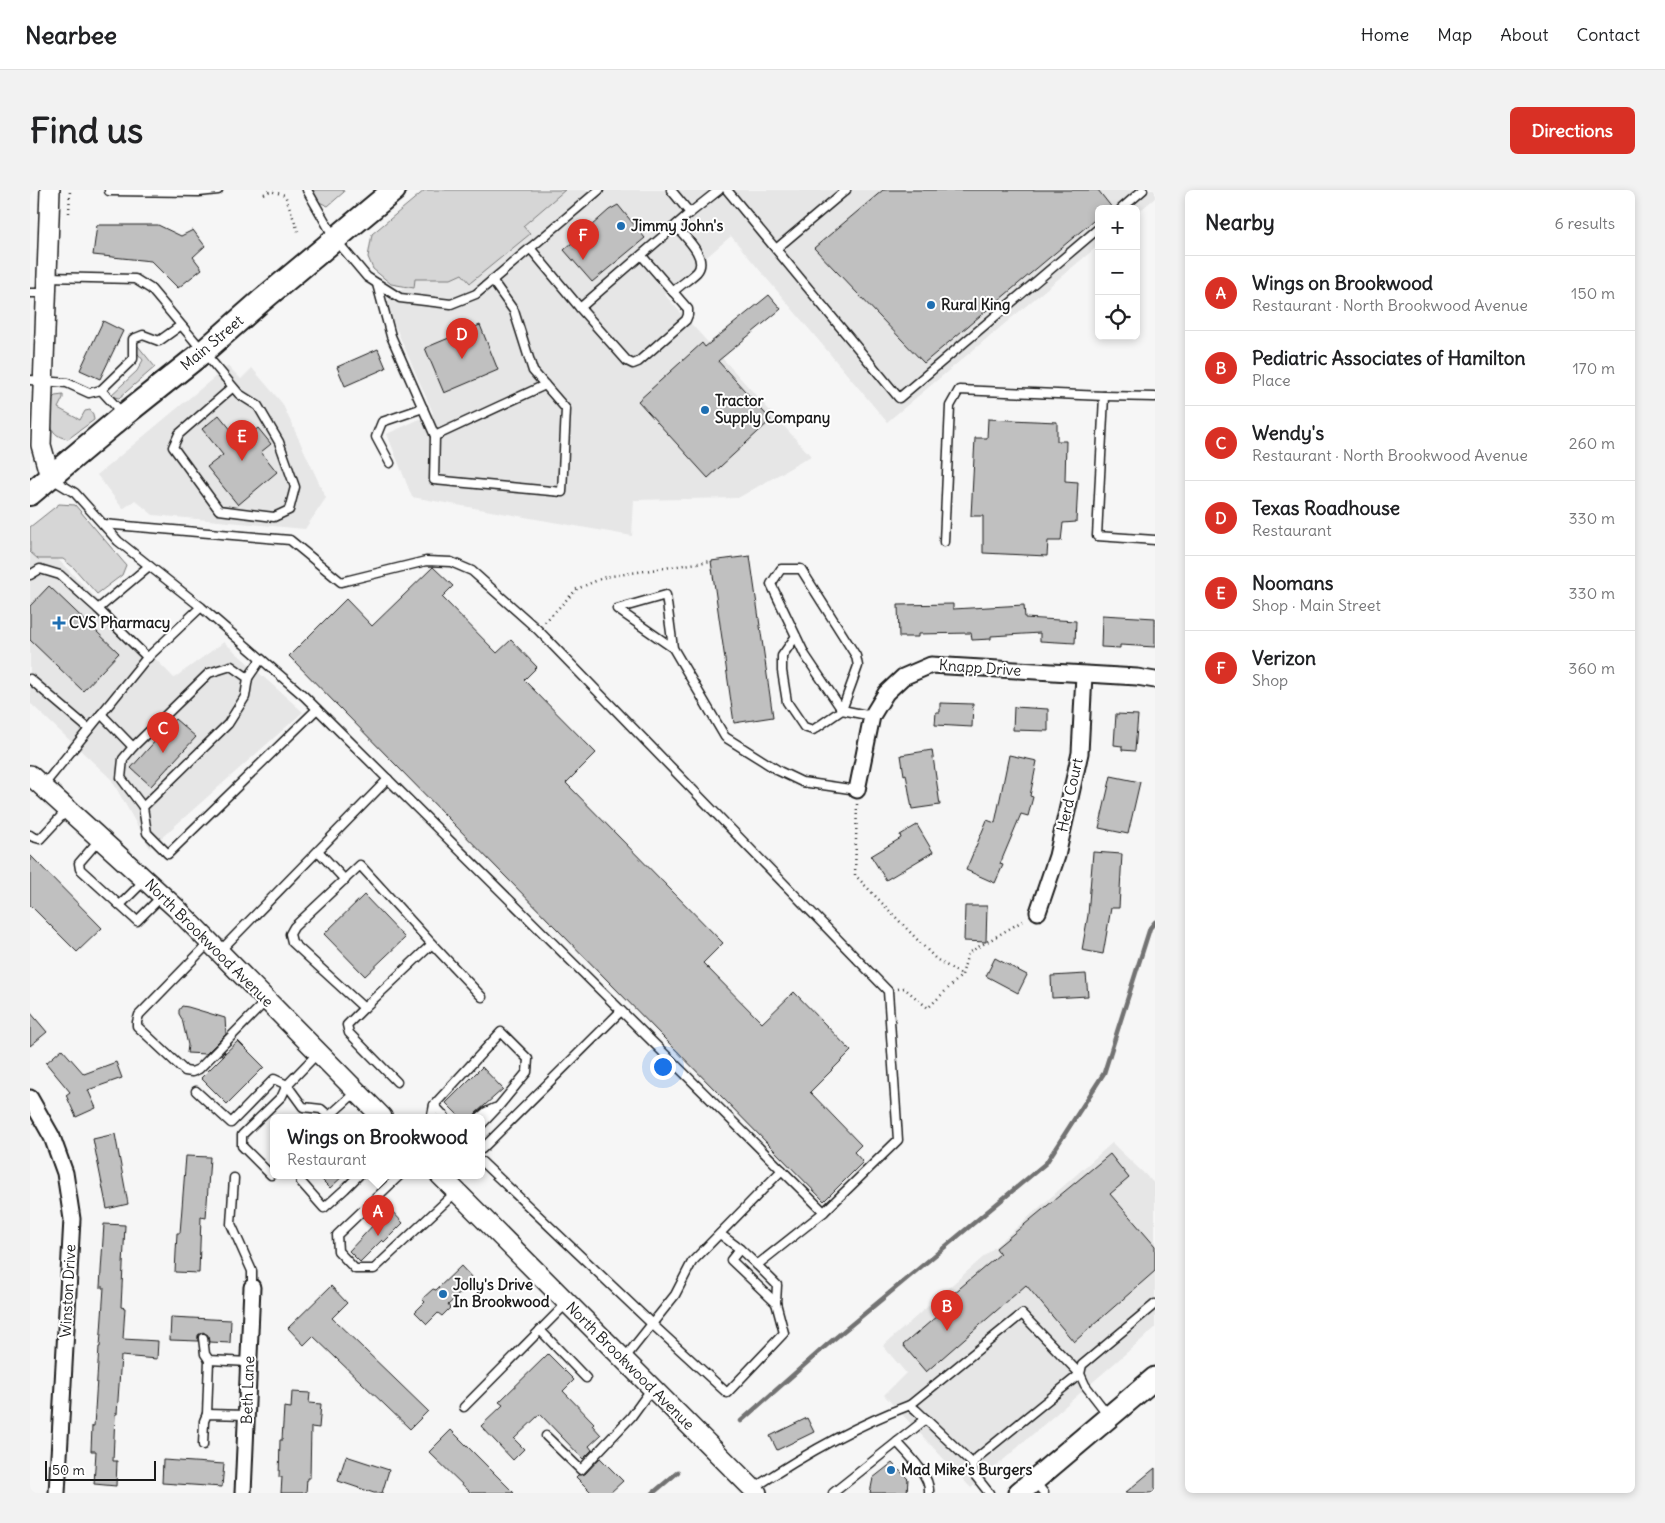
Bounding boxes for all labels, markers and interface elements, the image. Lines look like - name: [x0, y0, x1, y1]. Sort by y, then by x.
- text: Nearbee: [25, 20, 117, 50]
- text: Home: [1361, 23, 1409, 46]
- text: Map: [1437, 23, 1472, 46]
- text: About: [1500, 23, 1548, 46]
- text: Contact: [1576, 23, 1640, 46]
- button: Directions: [1510, 107, 1635, 154]
- text: Find us: [30, 108, 143, 152]
- map controls: [1095, 205, 1140, 340]
- button: +: [1095, 205, 1140, 250]
- text: Nearby: [1205, 209, 1275, 236]
- text: 6 results: [1554, 213, 1615, 233]
- place label: Jimmy John's: [631, 216, 723, 236]
- pin: F: [567, 219, 599, 260]
- marker: Jimmy John's: [615, 220, 627, 232]
- button: −: [1095, 250, 1140, 295]
- text: Wings on Brookwood: [1252, 271, 1433, 295]
- text: A: [1216, 283, 1226, 303]
- text: 150 m: [1571, 283, 1615, 303]
- place label: Rural King: [941, 295, 1010, 315]
- button: locate: [1095, 295, 1140, 340]
- text: Restaurant · North Brookwood Avenue: [1252, 295, 1528, 315]
- marker: Rural King: [925, 299, 937, 311]
- street label: Main Street: [176, 311, 247, 374]
- pin: D: [446, 318, 478, 359]
- text: Pediatric Associates of Hamilton: [1252, 346, 1525, 370]
- text: B: [1216, 358, 1226, 378]
- text: 170 m: [1572, 358, 1615, 378]
- text: Place: [1252, 370, 1291, 390]
- place label: Tractor Supply Company: [715, 391, 830, 428]
- marker: Tractor Supply Company: [699, 404, 711, 416]
- pin: E: [226, 420, 258, 461]
- text: Wendy's: [1252, 421, 1324, 445]
- text: C: [1216, 433, 1226, 453]
- text: 260 m: [1569, 433, 1615, 453]
- text: Restaurant · North Brookwood Avenue: [1252, 445, 1528, 465]
- text: Texas Roadhouse: [1252, 496, 1400, 520]
- text: D: [1215, 508, 1227, 528]
- text: 330 m: [1568, 508, 1615, 528]
- text: Restaurant: [1252, 520, 1332, 540]
- text: Noomans: [1252, 571, 1333, 595]
- text: E: [1216, 583, 1226, 603]
- text: 330 m: [1568, 583, 1615, 603]
- text: Shop · Main Street: [1252, 595, 1381, 615]
- place label: CVS Pharmacy: [69, 613, 170, 633]
- marker: CVS Pharmacy: [53, 617, 65, 629]
- text: Verizon: [1252, 646, 1316, 670]
- street label: Knapp Drive: [938, 655, 1022, 680]
- text: F: [1216, 658, 1226, 678]
- text: 360 m: [1568, 658, 1615, 678]
- text: Shop: [1252, 670, 1288, 690]
- pin: C: [147, 712, 179, 753]
- street label: Herd Court: [1052, 756, 1087, 834]
- street label: North Brookwood Avenue: [141, 875, 277, 1011]
- your location: [650, 1054, 676, 1080]
- popup: [270, 1114, 485, 1179]
- text: Wings on Brookwood: [287, 1125, 468, 1149]
- text: Restaurant: [287, 1149, 367, 1169]
- pin: A: [362, 1195, 394, 1236]
- street label: Winston Drive: [56, 1244, 79, 1338]
- place label: Jolly's Drive In Brookwood: [453, 1275, 550, 1311]
- marker: Jolly's Drive In Brookwood: [437, 1288, 449, 1300]
- pin: B: [931, 1290, 963, 1331]
- street label: North Brookwood Avenue: [562, 1298, 698, 1434]
- street label: Beth Lane: [237, 1355, 258, 1425]
- scale bar: [45, 1458, 156, 1481]
- place label: Mad Mike's Burgers: [901, 1460, 1032, 1480]
- text: 50 m: [52, 1461, 85, 1479]
- marker: Mad Mike's Burgers: [885, 1464, 897, 1476]

